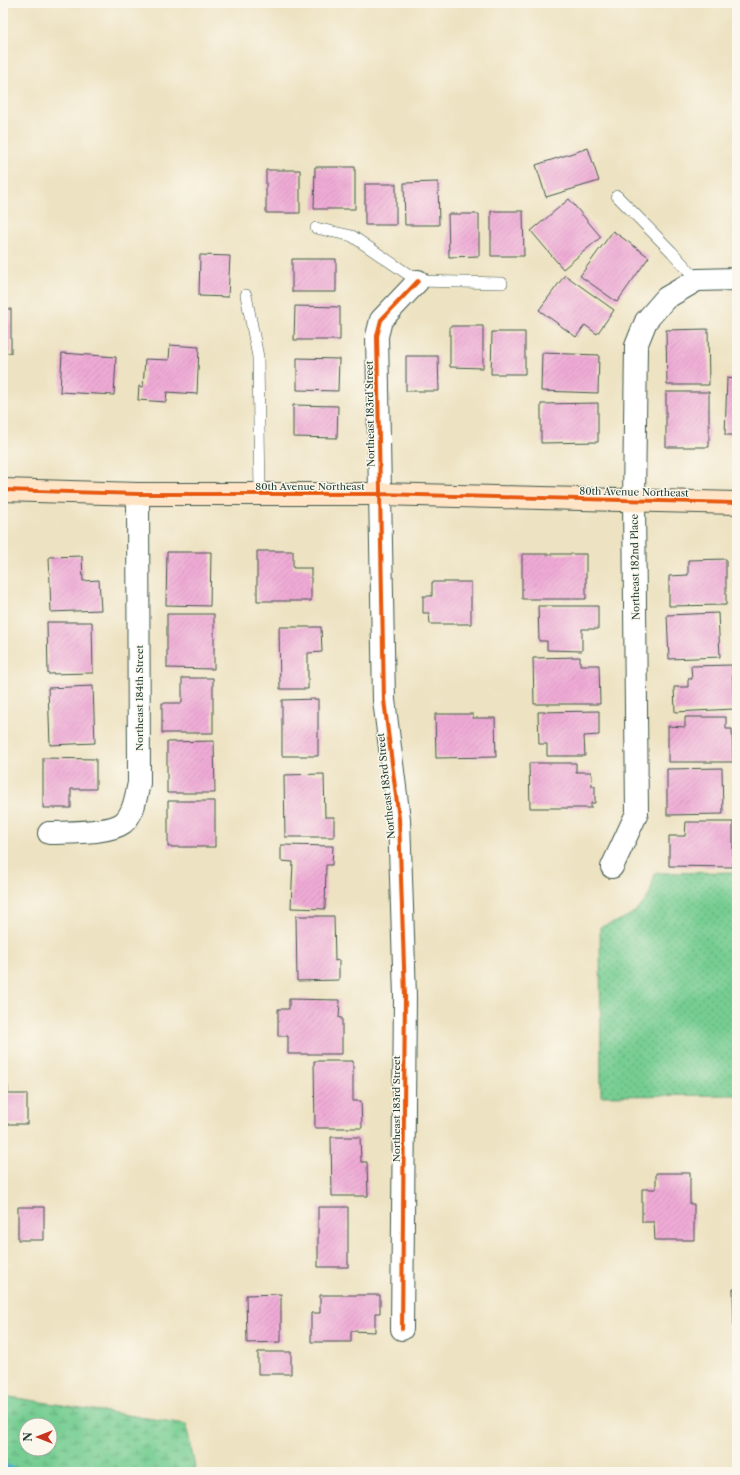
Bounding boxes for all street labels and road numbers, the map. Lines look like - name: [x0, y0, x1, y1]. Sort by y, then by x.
- street label: Northeast 183rd Street: [363, 360, 377, 467]
- street label: 80th Avenue Northeast: [255, 480, 365, 493]
- street label: 80th Avenue Northeast: [579, 485, 689, 499]
- street label: Northeast 182nd Place: [628, 513, 642, 620]
- street label: Northeast 184th Street: [133, 644, 146, 751]
- street label: Northeast 183rd Street: [374, 732, 398, 840]
- street label: Northeast 183rd Street: [390, 1055, 403, 1162]

